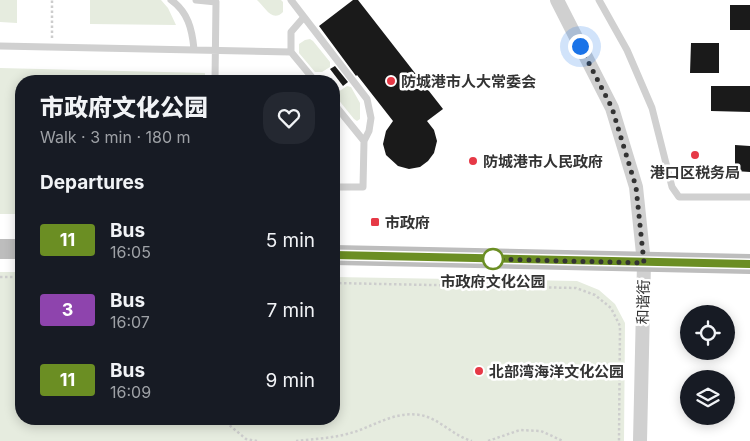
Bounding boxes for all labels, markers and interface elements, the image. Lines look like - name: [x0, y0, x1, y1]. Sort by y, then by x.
- your location: [568, 34, 593, 59]
- place label: 防城港市人大常委会: [401, 72, 536, 91]
- marker: 防城港市人大常委会: [385, 75, 397, 87]
- button: heart: [263, 92, 315, 144]
- text: 市政府文化公园: [40, 93, 208, 122]
- text: Walk · 3 min · 180 m: [40, 127, 191, 147]
- marker: 港口区税务局: [689, 149, 701, 161]
- place label: 防城港市人民政府: [483, 152, 603, 171]
- marker: 防城港市人民政府: [467, 155, 479, 167]
- place label: 港口区税务局: [650, 163, 740, 182]
- text: Departures: [40, 171, 144, 194]
- place label: 市政府: [385, 213, 430, 232]
- marker: 市政府: [369, 216, 381, 228]
- text: Bus: [110, 219, 145, 242]
- text: 11: [60, 229, 75, 250]
- text: 5 min: [266, 229, 315, 252]
- text: 16:05: [110, 242, 151, 262]
- marker: 市政府文化公园: [482, 248, 504, 270]
- place label: 市政府文化公园: [440, 272, 546, 291]
- street label: 和谐街: [633, 279, 653, 325]
- text: Bus: [110, 289, 145, 312]
- text: 3: [62, 299, 73, 320]
- text: 7 min: [266, 299, 315, 322]
- map controls: [680, 305, 735, 425]
- button: locate: [680, 305, 735, 360]
- text: 16:07: [110, 312, 150, 332]
- text: Bus: [110, 359, 145, 382]
- place label: 北部湾海洋文化公园: [489, 362, 624, 381]
- marker: 北部湾海洋文化公园: [473, 365, 485, 377]
- text: 11: [60, 369, 75, 390]
- text: 9 min: [265, 369, 315, 392]
- button: layers: [680, 370, 735, 425]
- text: 16:09: [110, 382, 151, 402]

